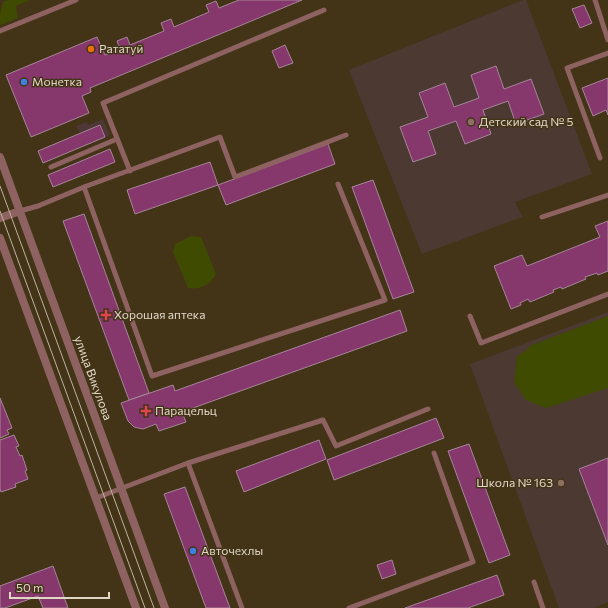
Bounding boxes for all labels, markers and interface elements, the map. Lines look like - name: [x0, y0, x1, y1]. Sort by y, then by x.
- place label: Рататуй: [99, 41, 143, 55]
- marker: Рататуй: [86, 44, 96, 54]
- place label: Монетка: [32, 74, 82, 88]
- marker: Монетка: [19, 77, 29, 87]
- place label: Детский сад № 5: [479, 114, 574, 128]
- marker: Детский сад № 5: [466, 117, 476, 127]
- place label: Хорошая аптека: [114, 307, 205, 321]
- marker: Хорошая аптека: [101, 310, 111, 320]
- street label: улица Викулова: [72, 334, 116, 422]
- place label: Парацельц: [155, 403, 217, 417]
- marker: Парацельц: [140, 405, 152, 417]
- place label: Школа № 163: [476, 475, 553, 489]
- marker: Школа № 163: [556, 478, 566, 488]
- place label: Авточехлы: [201, 543, 263, 557]
- marker: Авточехлы: [188, 546, 198, 556]
- scale bar: [10, 574, 109, 600]
- text: 50 m: [16, 580, 44, 594]

